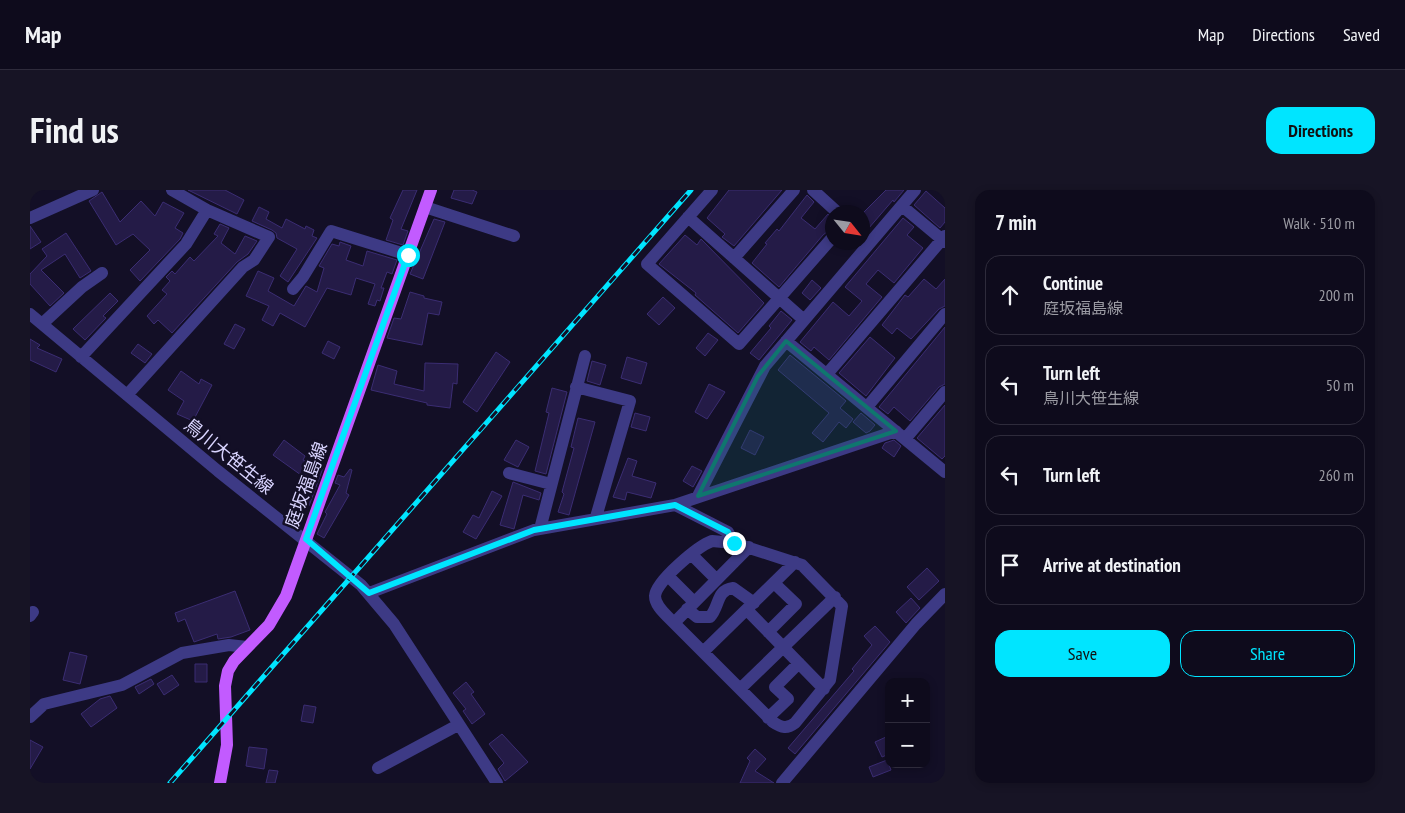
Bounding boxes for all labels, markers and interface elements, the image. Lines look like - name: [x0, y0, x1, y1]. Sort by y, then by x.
- text: Map: [25, 19, 62, 50]
- text: Map: [1198, 23, 1224, 46]
- text: Directions: [1252, 23, 1315, 46]
- text: Saved: [1343, 23, 1380, 46]
- text: Find us: [30, 107, 119, 153]
- button: Directions: [1266, 107, 1375, 154]
- north arrow: [825, 205, 870, 250]
- text: 7 min: [995, 209, 1037, 236]
- text: Walk · 510 m: [1283, 213, 1355, 233]
- route start: [397, 244, 420, 267]
- text: Continue: [1043, 271, 1103, 295]
- icon: ahead: [996, 281, 1024, 309]
- text: 200 m: [1319, 285, 1354, 305]
- text: 庭坂福島線: [1043, 298, 1123, 318]
- text: Turn left: [1043, 361, 1100, 385]
- icon: left: [996, 371, 1024, 399]
- text: 50 m: [1326, 375, 1354, 395]
- text: 鳥川大笹生線: [1043, 388, 1139, 408]
- street label: 鳥川大笹生線: [180, 413, 278, 499]
- street label: 庭坂福島線: [280, 439, 332, 531]
- icon: left: [996, 461, 1024, 489]
- text: Turn left: [1043, 463, 1100, 487]
- text: 260 m: [1319, 465, 1354, 485]
- route end: [723, 532, 746, 555]
- icon: arrive: [996, 551, 1024, 579]
- text: Arrive at destination: [1043, 553, 1181, 577]
- button: Save: [995, 630, 1170, 677]
- button: Share: [1180, 630, 1355, 677]
- map controls: [885, 678, 930, 768]
- button: +: [885, 678, 930, 723]
- button: −: [885, 723, 930, 768]

